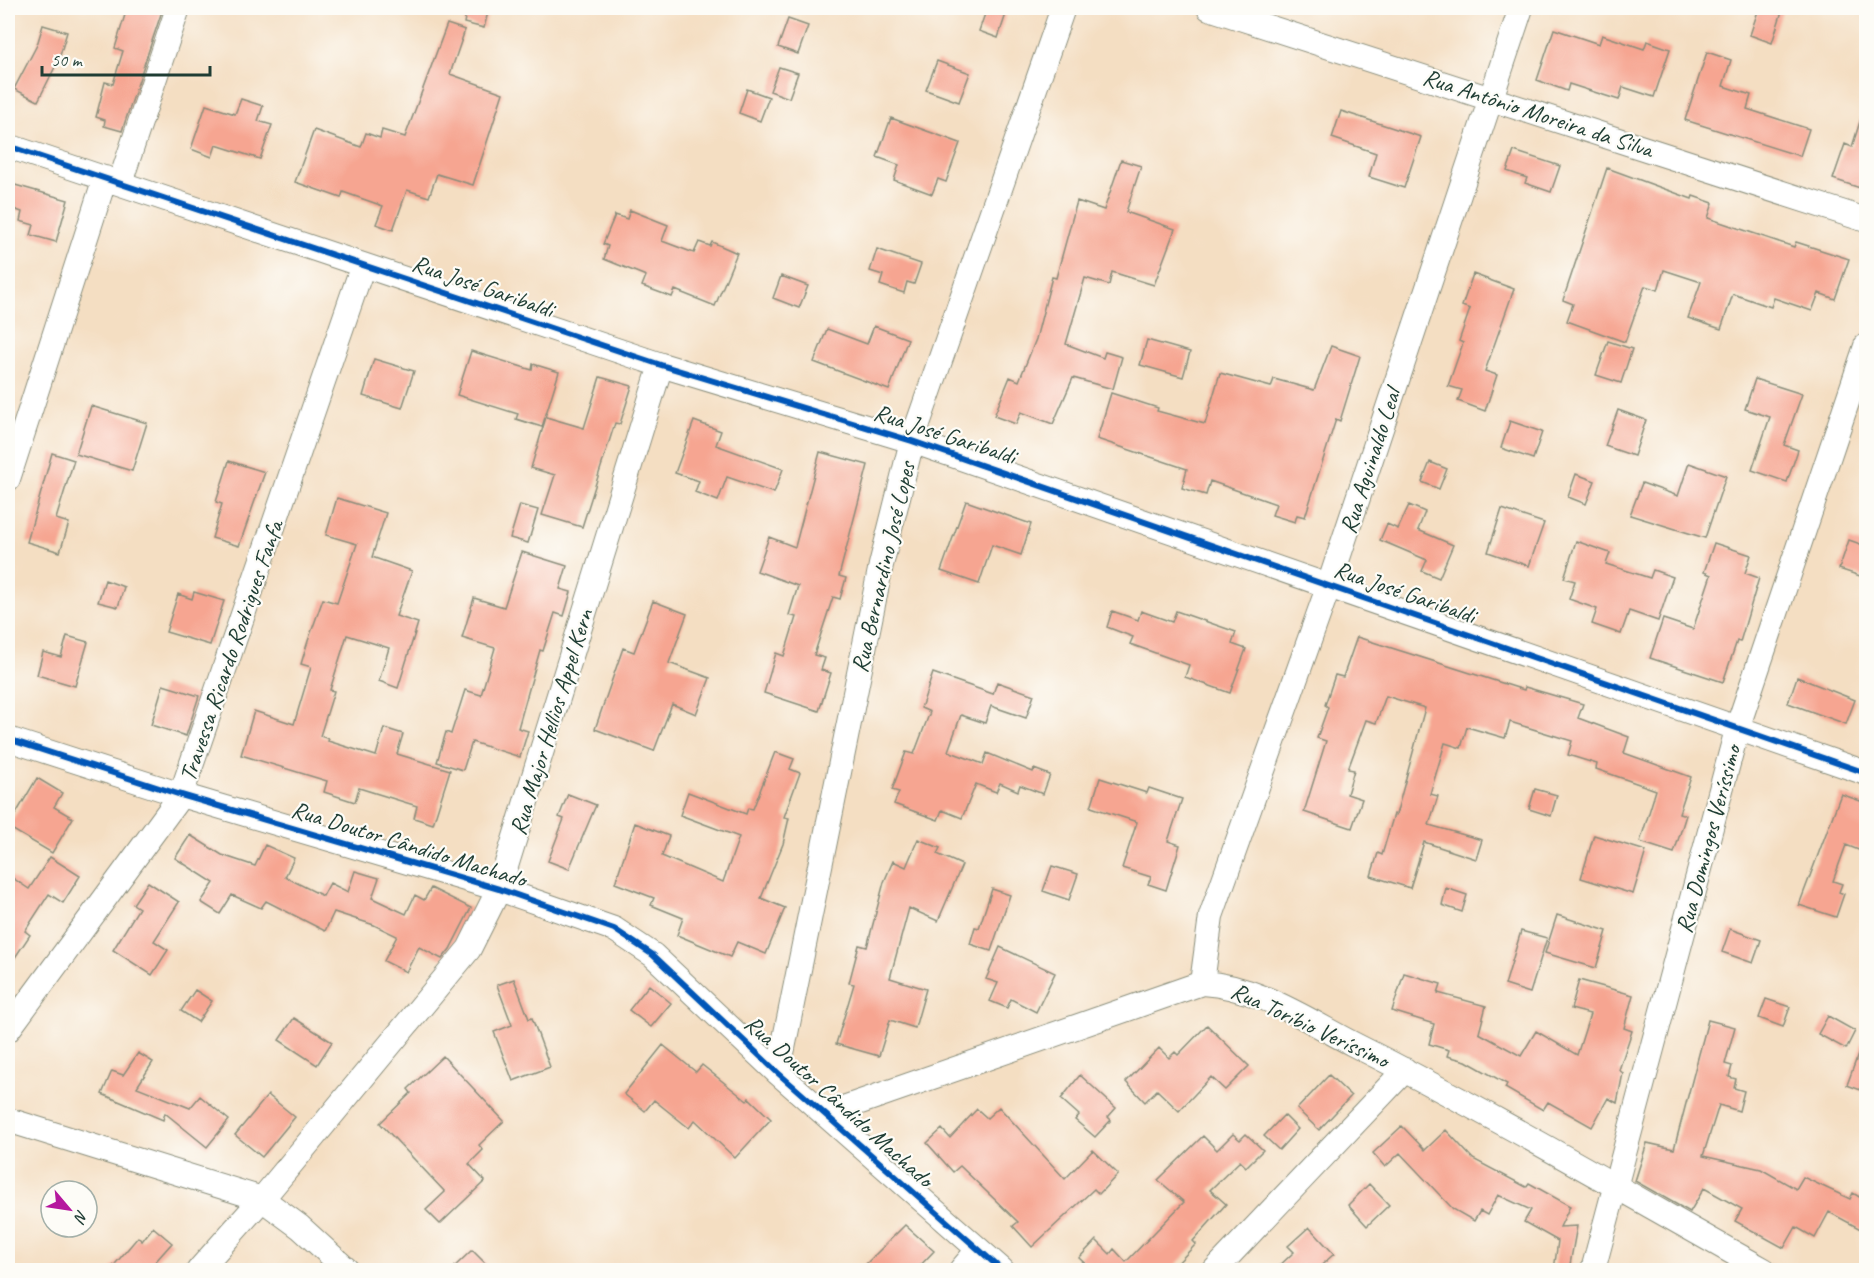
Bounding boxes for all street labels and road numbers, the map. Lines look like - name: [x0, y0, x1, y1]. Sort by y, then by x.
- street label: Rua Antônio Moreira da Silva: [1419, 62, 1659, 165]
- street label: Rua José Garibaldi: [408, 248, 560, 325]
- street label: Rua Aguinaldo Leal: [1333, 381, 1409, 537]
- street label: Rua José Garibaldi: [870, 397, 1022, 472]
- street label: Rua Bernardino José Lopes: [844, 457, 922, 675]
- street label: Travessa Ricardo Rodrigues Fanfa: [172, 515, 290, 785]
- street label: Rua José Garibaldi: [1330, 554, 1482, 631]
- street label: Rua Major Hellios Appel Kern: [502, 604, 600, 838]
- street label: Rua Domingos Veríssimo: [1668, 739, 1748, 936]
- street label: Rua Doutor Cândido Machado: [288, 794, 532, 895]
- street label: Rua Toríbio Veríssimo: [1226, 975, 1396, 1076]
- street label: Rua Doutor Cândido Machado: [738, 1008, 941, 1195]

